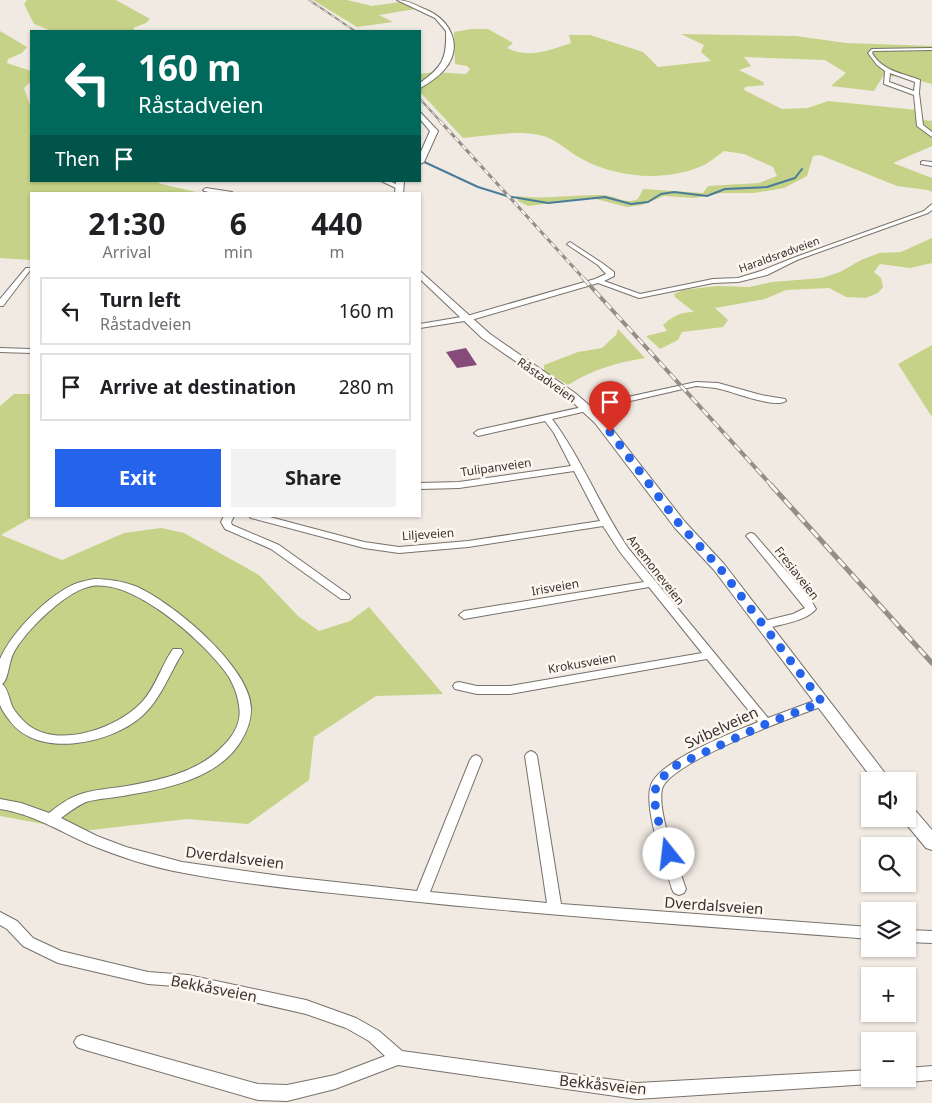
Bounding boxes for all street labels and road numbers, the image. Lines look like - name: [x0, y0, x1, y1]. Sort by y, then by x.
- street label: Haraldsrødveien: [736, 232, 822, 276]
- street label: Råstadveien: [514, 353, 580, 407]
- street label: Tulipanveien: [459, 454, 533, 480]
- street label: Liljeveien: [401, 524, 455, 544]
- street label: Anemoneveien: [623, 532, 689, 608]
- street label: Fresiaveien: [771, 543, 823, 603]
- street label: Irisveien: [530, 574, 580, 600]
- street label: Krokusveien: [546, 649, 618, 677]
- street label: Svibelveien: [681, 701, 761, 753]
- street label: Dverdalsveien: [184, 841, 286, 873]
- street label: Dverdalsveien: [664, 892, 764, 918]
- street label: Bekkåsveien: [169, 970, 259, 1006]
- street label: Bekkåsveien: [558, 1069, 648, 1099]

